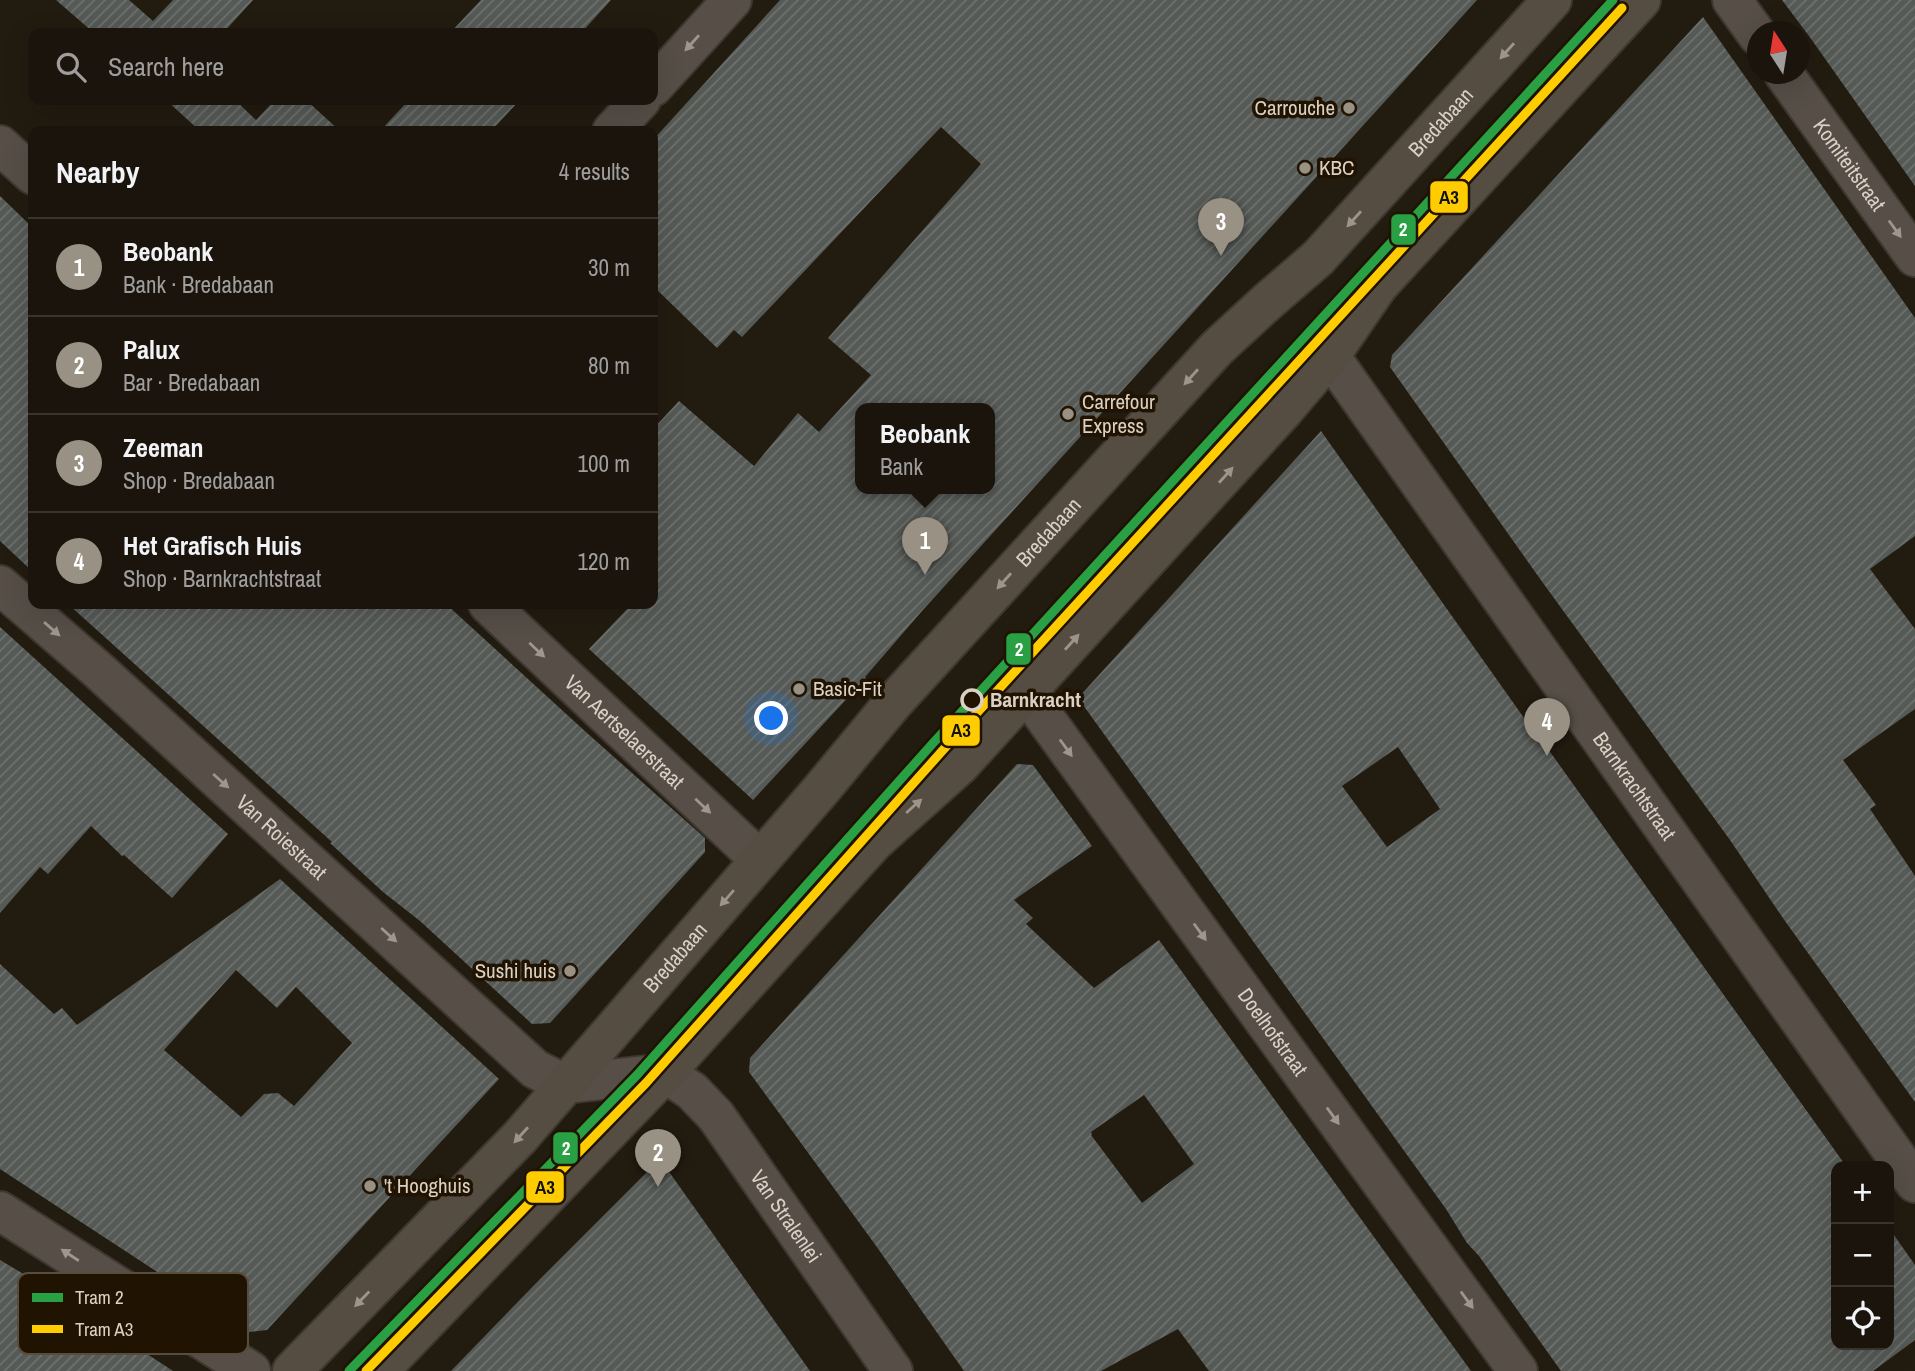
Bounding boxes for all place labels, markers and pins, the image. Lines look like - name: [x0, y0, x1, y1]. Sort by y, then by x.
- place label: Carrouche: [1255, 93, 1335, 122]
- marker: Carrouche: [1341, 100, 1357, 116]
- place label: KBC: [1319, 153, 1354, 182]
- marker: KBC: [1297, 160, 1313, 176]
- pin: 3: [1198, 198, 1244, 256]
- place label: Carrefour Express: [1082, 387, 1155, 440]
- marker: Carrefour Express: [1060, 406, 1076, 422]
- pin: 1: [902, 517, 948, 575]
- place label: Basic-Fit: [813, 674, 882, 703]
- marker: Basic-Fit: [791, 681, 807, 697]
- place label: Barnkracht: [990, 685, 1081, 714]
- marker: Barnkracht: [961, 689, 983, 711]
- pin: 4: [1524, 698, 1570, 756]
- place label: Sushi huis: [475, 956, 556, 985]
- marker: Sushi huis: [562, 963, 578, 979]
- pin: 2: [635, 1129, 681, 1187]
- place label: 't Hooghuis: [384, 1171, 471, 1200]
- marker: 't Hooghuis: [362, 1178, 378, 1194]

